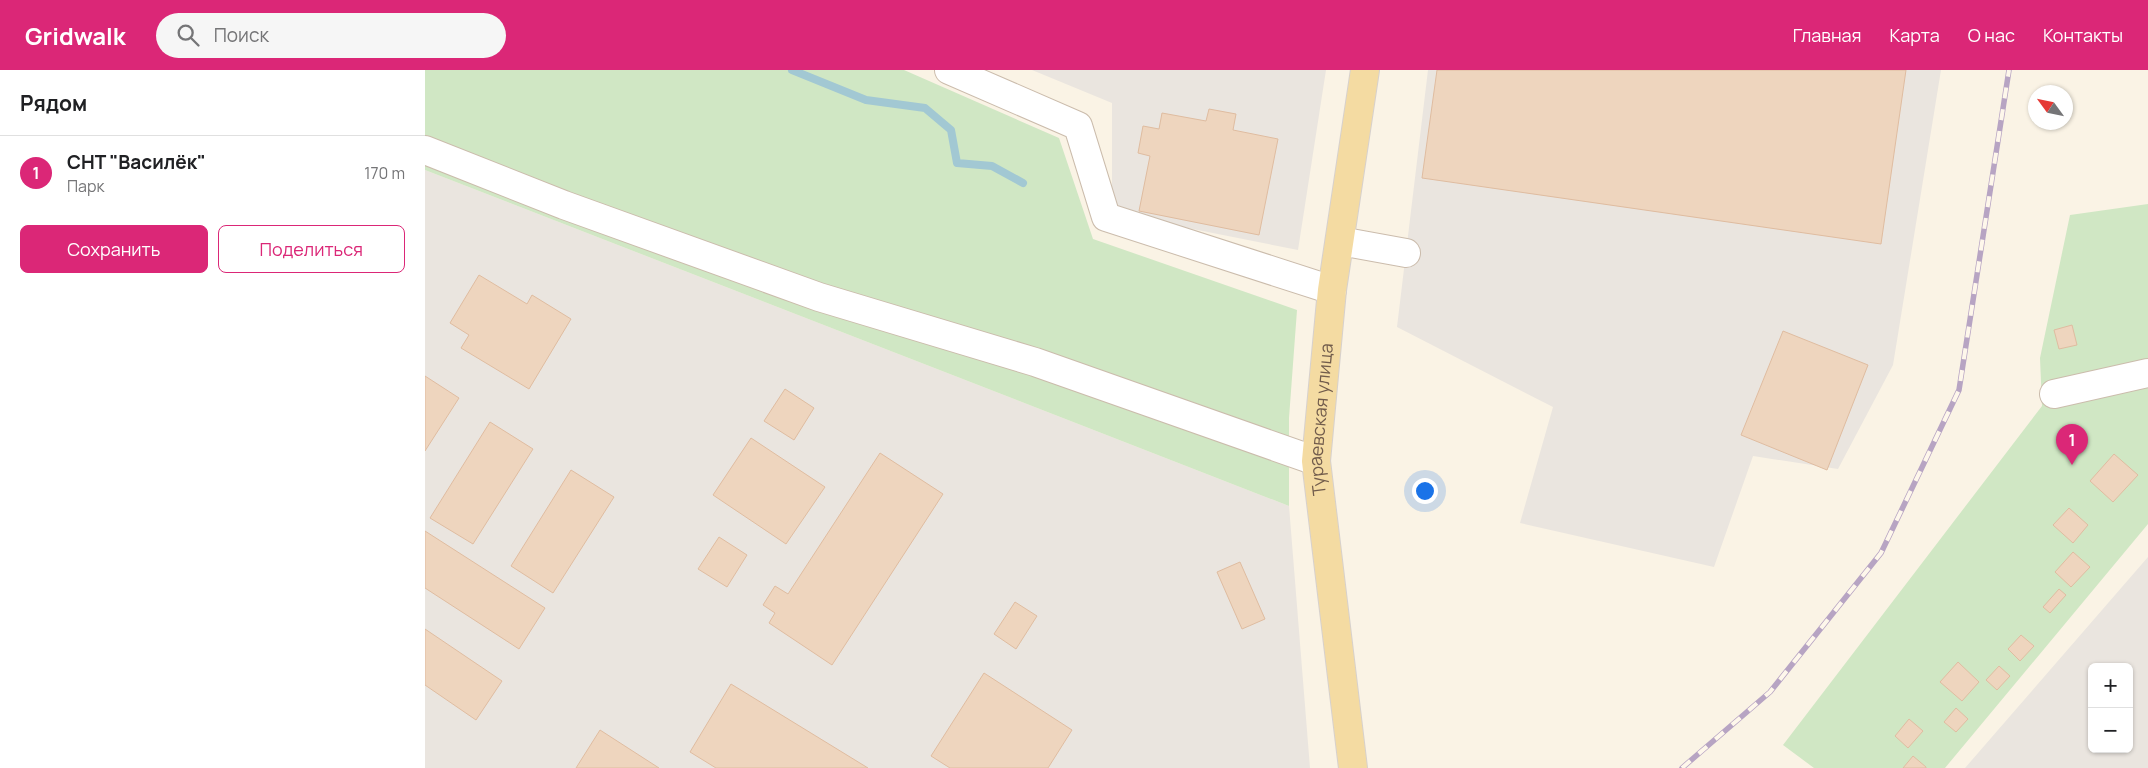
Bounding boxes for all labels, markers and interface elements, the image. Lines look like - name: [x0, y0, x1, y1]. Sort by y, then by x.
- search box: [156, 13, 506, 58]
- text: Gridwalk: [25, 19, 126, 52]
- icon: search: [174, 21, 202, 49]
- text: Поиск: [214, 22, 269, 48]
- text: Главная: [1793, 23, 1862, 47]
- text: Карта: [1890, 23, 1940, 47]
- text: О нас: [1968, 23, 2015, 47]
- text: Контакты: [2043, 23, 2123, 47]
- north arrow: [2028, 85, 2073, 130]
- text: Рядом: [20, 89, 87, 117]
- text: СНТ "Василёк": [67, 149, 206, 175]
- text: 1: [32, 162, 40, 184]
- text: 170 m: [364, 162, 405, 184]
- text: Парк: [67, 175, 104, 197]
- button: Сохранить: [20, 225, 208, 273]
- button: Поделиться: [218, 225, 405, 273]
- street label: Тураевская улица: [1303, 342, 1338, 497]
- pin: 1: [2056, 424, 2088, 465]
- your location: [1412, 478, 1438, 504]
- map controls: [2088, 663, 2133, 753]
- button: +: [2088, 663, 2133, 708]
- button: −: [2088, 708, 2133, 753]

